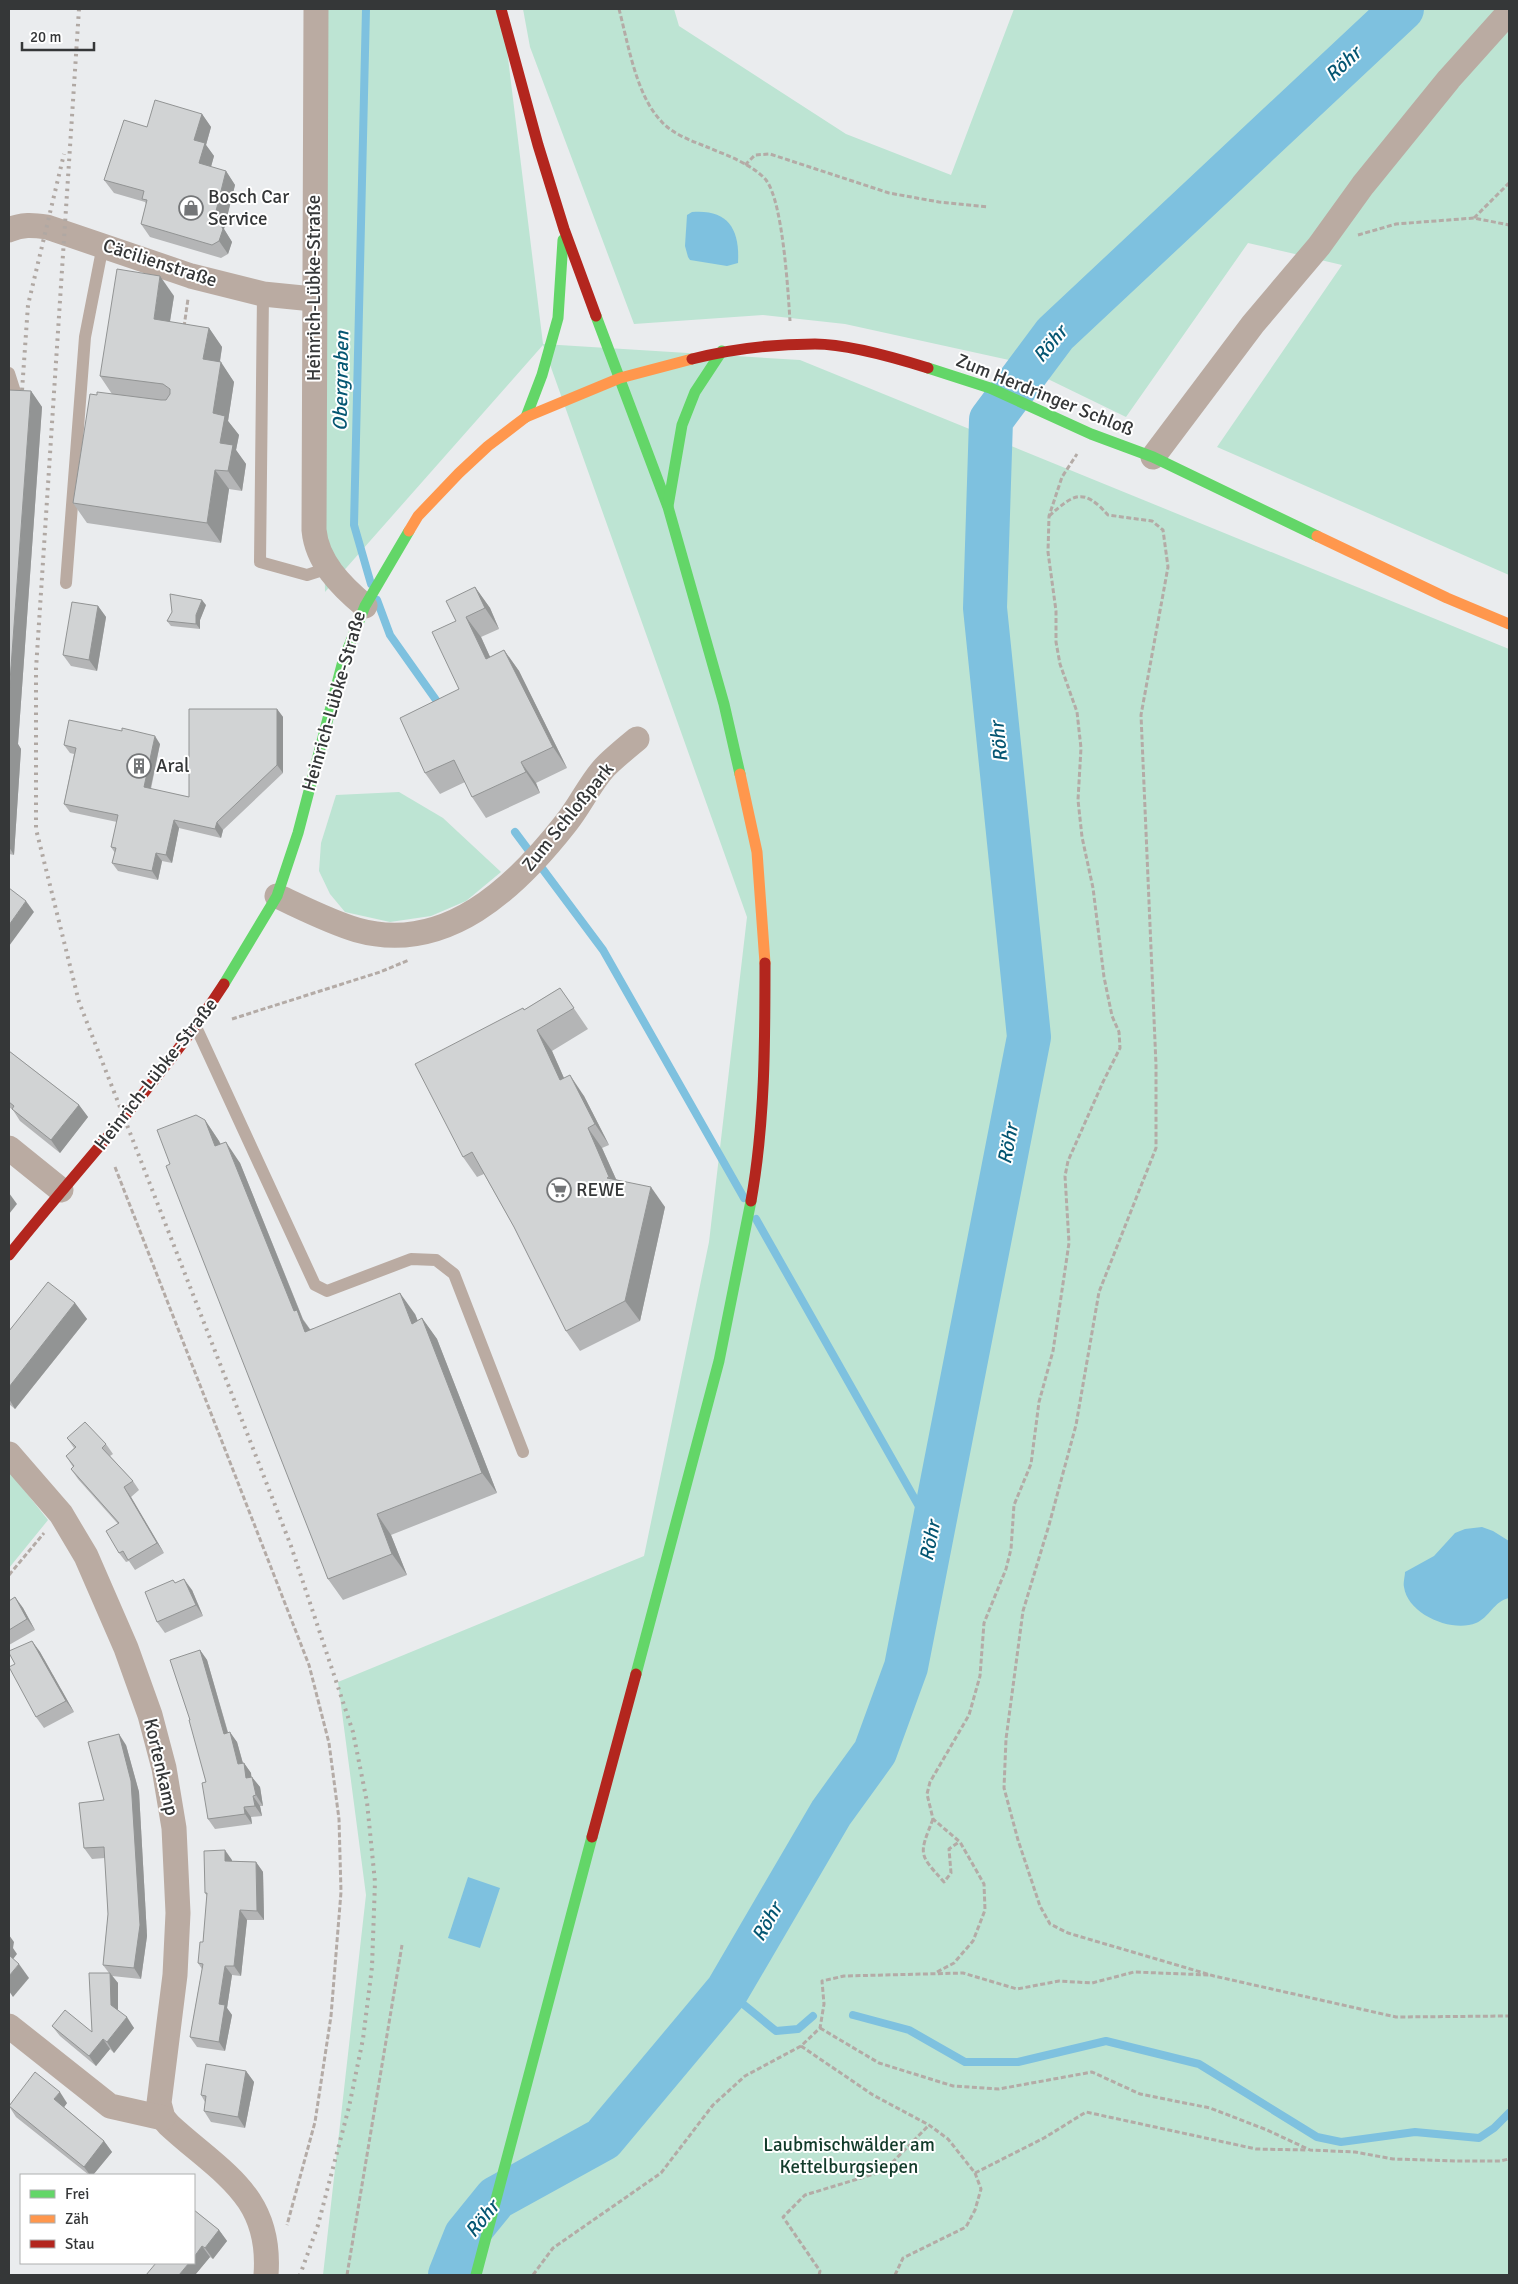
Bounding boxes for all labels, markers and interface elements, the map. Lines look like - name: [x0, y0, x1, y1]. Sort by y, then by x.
- scale bar: [22, 20, 95, 52]
- text: 20 m: [30, 28, 61, 46]
- water label: Röhr: [1320, 39, 1368, 87]
- place label: Bosch Car Service: [208, 185, 289, 231]
- shop icon: Bosch Car Service: [178, 195, 204, 221]
- street label: Heinrich-Lübke-Straße: [302, 195, 326, 381]
- street label: Cäcilienstraße: [100, 233, 220, 293]
- water label: Röhr: [1027, 318, 1074, 368]
- water label: Obergraben: [328, 330, 354, 431]
- street label: Zum Herdringer Schloß: [953, 348, 1137, 442]
- street label: Heinrich-Lübke-Straße: [297, 608, 371, 794]
- water label: Röhr: [984, 718, 1014, 763]
- building icon: Aral: [126, 753, 152, 779]
- place label: Aral: [156, 754, 190, 778]
- street label: Zum Schloßpark: [517, 757, 619, 876]
- street label: Heinrich-Lübke-Straße: [89, 993, 223, 1155]
- water label: Röhr: [992, 1119, 1025, 1166]
- supermarket icon: REWE: [546, 1177, 572, 1203]
- place label: REWE: [576, 1178, 625, 1202]
- water label: Röhr: [914, 1516, 947, 1563]
- street label: Kortenkamp: [138, 1716, 184, 1818]
- water label: Röhr: [746, 1896, 789, 1946]
- park label: Laubmischwälder am Kettelburgsiepen: [763, 2133, 935, 2179]
- legend: [20, 2174, 195, 2264]
- text: Frei: [65, 2185, 89, 2203]
- water label: Röhr: [460, 2193, 506, 2243]
- text: Zäh: [65, 2210, 89, 2228]
- text: Stau: [65, 2235, 94, 2253]

